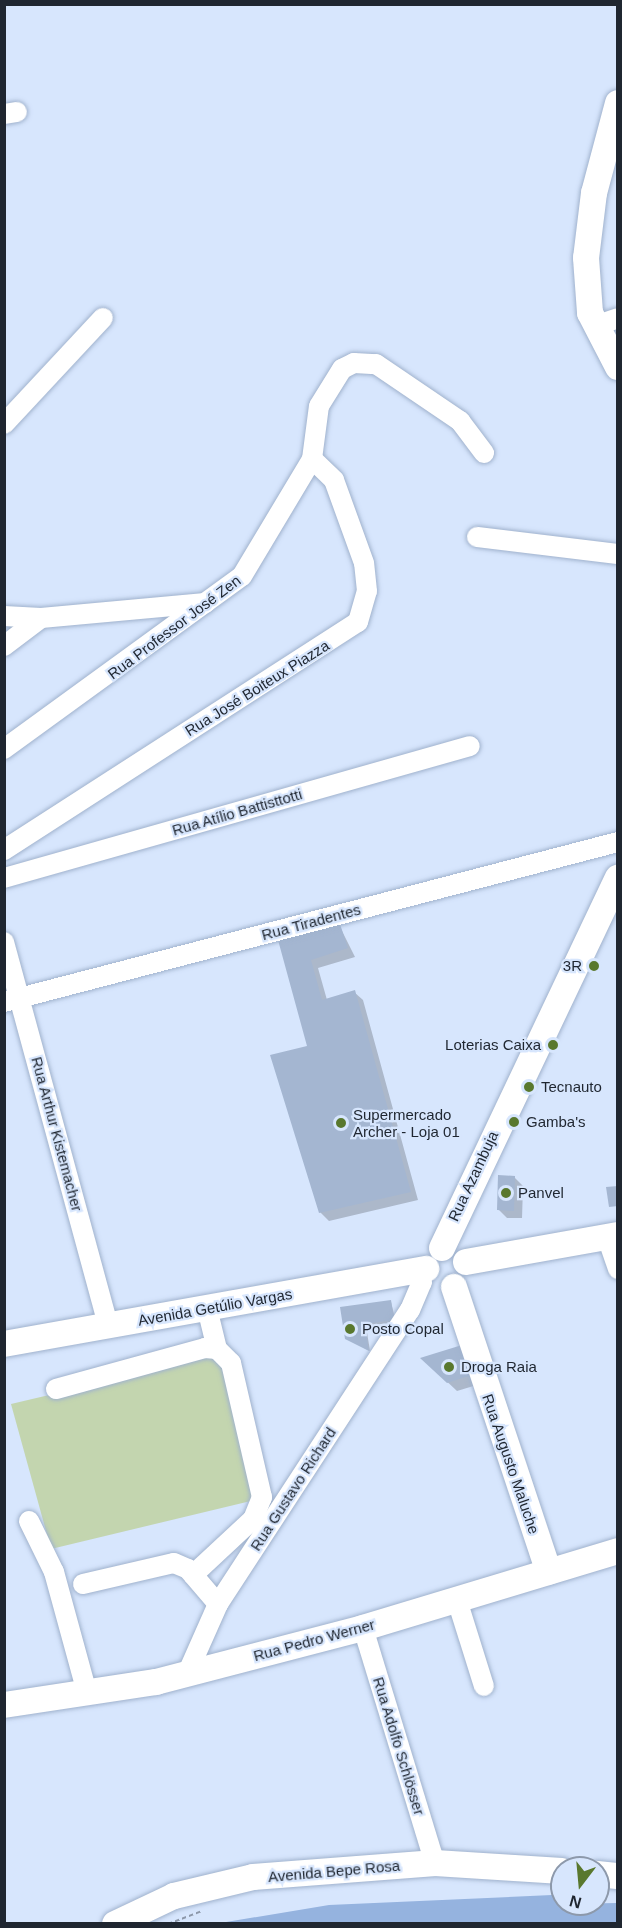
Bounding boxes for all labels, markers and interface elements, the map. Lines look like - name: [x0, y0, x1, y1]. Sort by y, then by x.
- street label: Rua Professor José Zen: [104, 571, 244, 683]
- street label: Rua José Boiteux Piazza: [182, 636, 332, 740]
- street label: Rua Atílio Battisttotti: [170, 785, 304, 839]
- street label: Rua Tiradentes: [259, 900, 363, 944]
- place label: 3R: [563, 957, 582, 975]
- marker: 3R: [587, 959, 601, 973]
- place label: Loterias Caixa: [445, 1036, 541, 1054]
- marker: Loterias Caixa: [546, 1038, 560, 1052]
- street label: Rua Arthur Kistemacher: [28, 1054, 86, 1214]
- place label: Tecnauto: [541, 1078, 602, 1096]
- marker: Tecnauto: [522, 1080, 536, 1094]
- place label: Supermercado Archer - Loja 01: [353, 1105, 460, 1140]
- place label: Gamba's: [526, 1113, 586, 1131]
- marker: Gamba's: [507, 1115, 521, 1129]
- marker: Supermercado Archer - Loja 01: [334, 1116, 348, 1130]
- street label: Rua Azambuja: [444, 1128, 502, 1224]
- place label: Panvel: [518, 1184, 564, 1202]
- marker: Panvel: [499, 1186, 513, 1200]
- street label: Avenida Getúlio Vargas: [137, 1285, 293, 1329]
- place label: Posto Copal: [362, 1320, 444, 1338]
- marker: Posto Copal: [343, 1322, 357, 1336]
- place label: Droga Raia: [461, 1358, 537, 1376]
- marker: Droga Raia: [442, 1360, 456, 1374]
- street label: Rua Augusto Maluche: [478, 1391, 544, 1537]
- street label: Rua Gustavo Richard: [246, 1424, 340, 1554]
- street label: Rua Pedro Werner: [251, 1615, 377, 1665]
- street label: Rua Adolfo Schlösser: [369, 1674, 429, 1818]
- street label: Avenida Bepe Rosa: [267, 1856, 401, 1886]
- north arrow: [550, 1856, 610, 1916]
- text: N: [568, 1892, 583, 1912]

